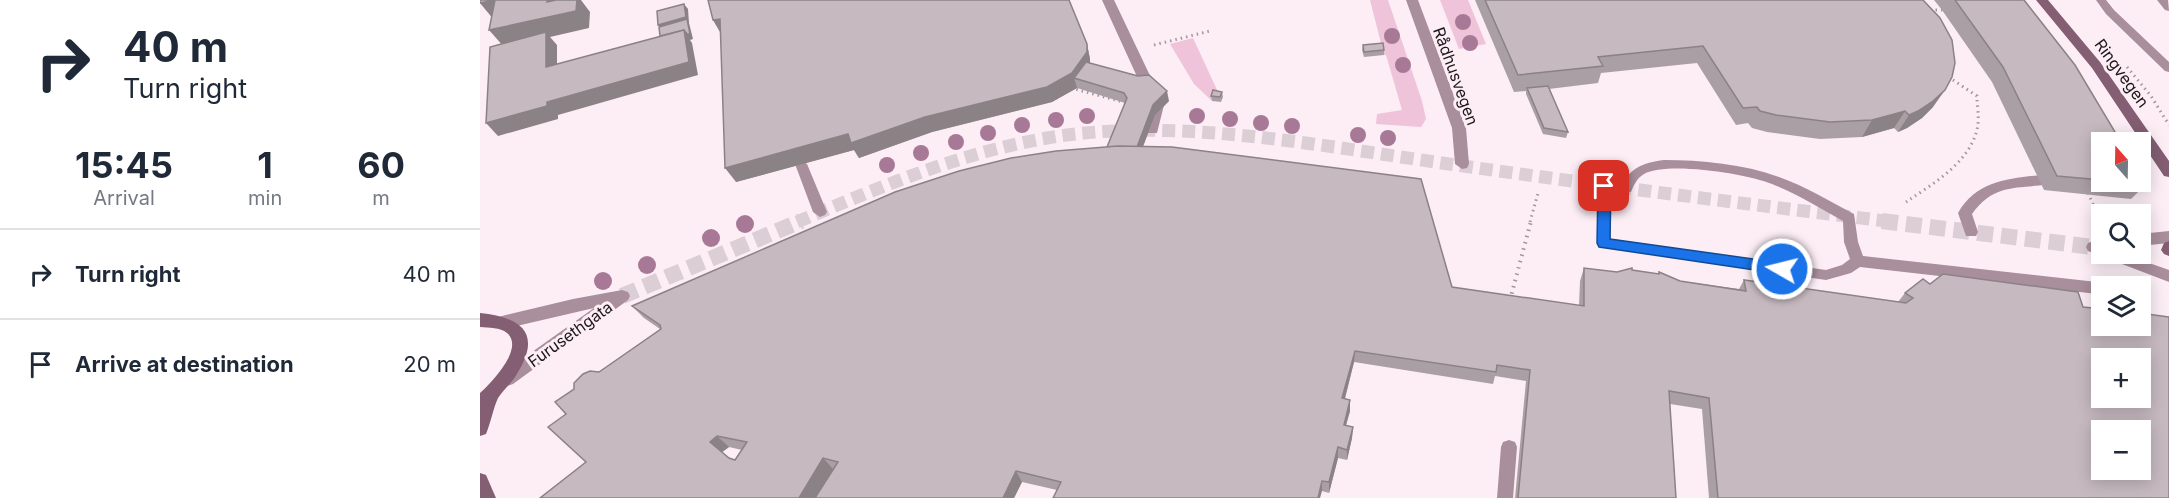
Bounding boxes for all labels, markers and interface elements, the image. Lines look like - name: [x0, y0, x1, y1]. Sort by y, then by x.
- text: 40 m: [123, 21, 228, 72]
- icon: right: [24, 24, 102, 102]
- street label: Rådhusvegen: [1429, 24, 1483, 128]
- street label: Ringvegen: [2090, 35, 2154, 111]
- text: Turn right: [123, 72, 247, 105]
- north arrow: [2091, 132, 2151, 192]
- map controls: [2091, 132, 2151, 480]
- text: 15:45: [75, 143, 173, 187]
- text: 1: [257, 143, 273, 187]
- text: 60: [357, 143, 405, 187]
- pin: [1578, 160, 1629, 211]
- icon: arrive: [1587, 169, 1620, 202]
- text: Arrival: [93, 186, 155, 210]
- text: min: [248, 186, 282, 210]
- text: m: [372, 186, 390, 210]
- button: search: [2091, 204, 2151, 264]
- position arrow: [1750, 237, 1814, 301]
- icon: right: [24, 258, 57, 291]
- text: Turn right: [75, 261, 181, 287]
- text: 40 m: [402, 261, 456, 287]
- button: layers: [2091, 276, 2151, 336]
- street label: Furusethgata: [524, 297, 616, 371]
- icon: arrive: [24, 348, 57, 381]
- button: +: [2091, 348, 2151, 408]
- text: Arrive at destination: [75, 351, 294, 377]
- text: 20 m: [403, 351, 456, 377]
- button: −: [2091, 420, 2151, 480]

